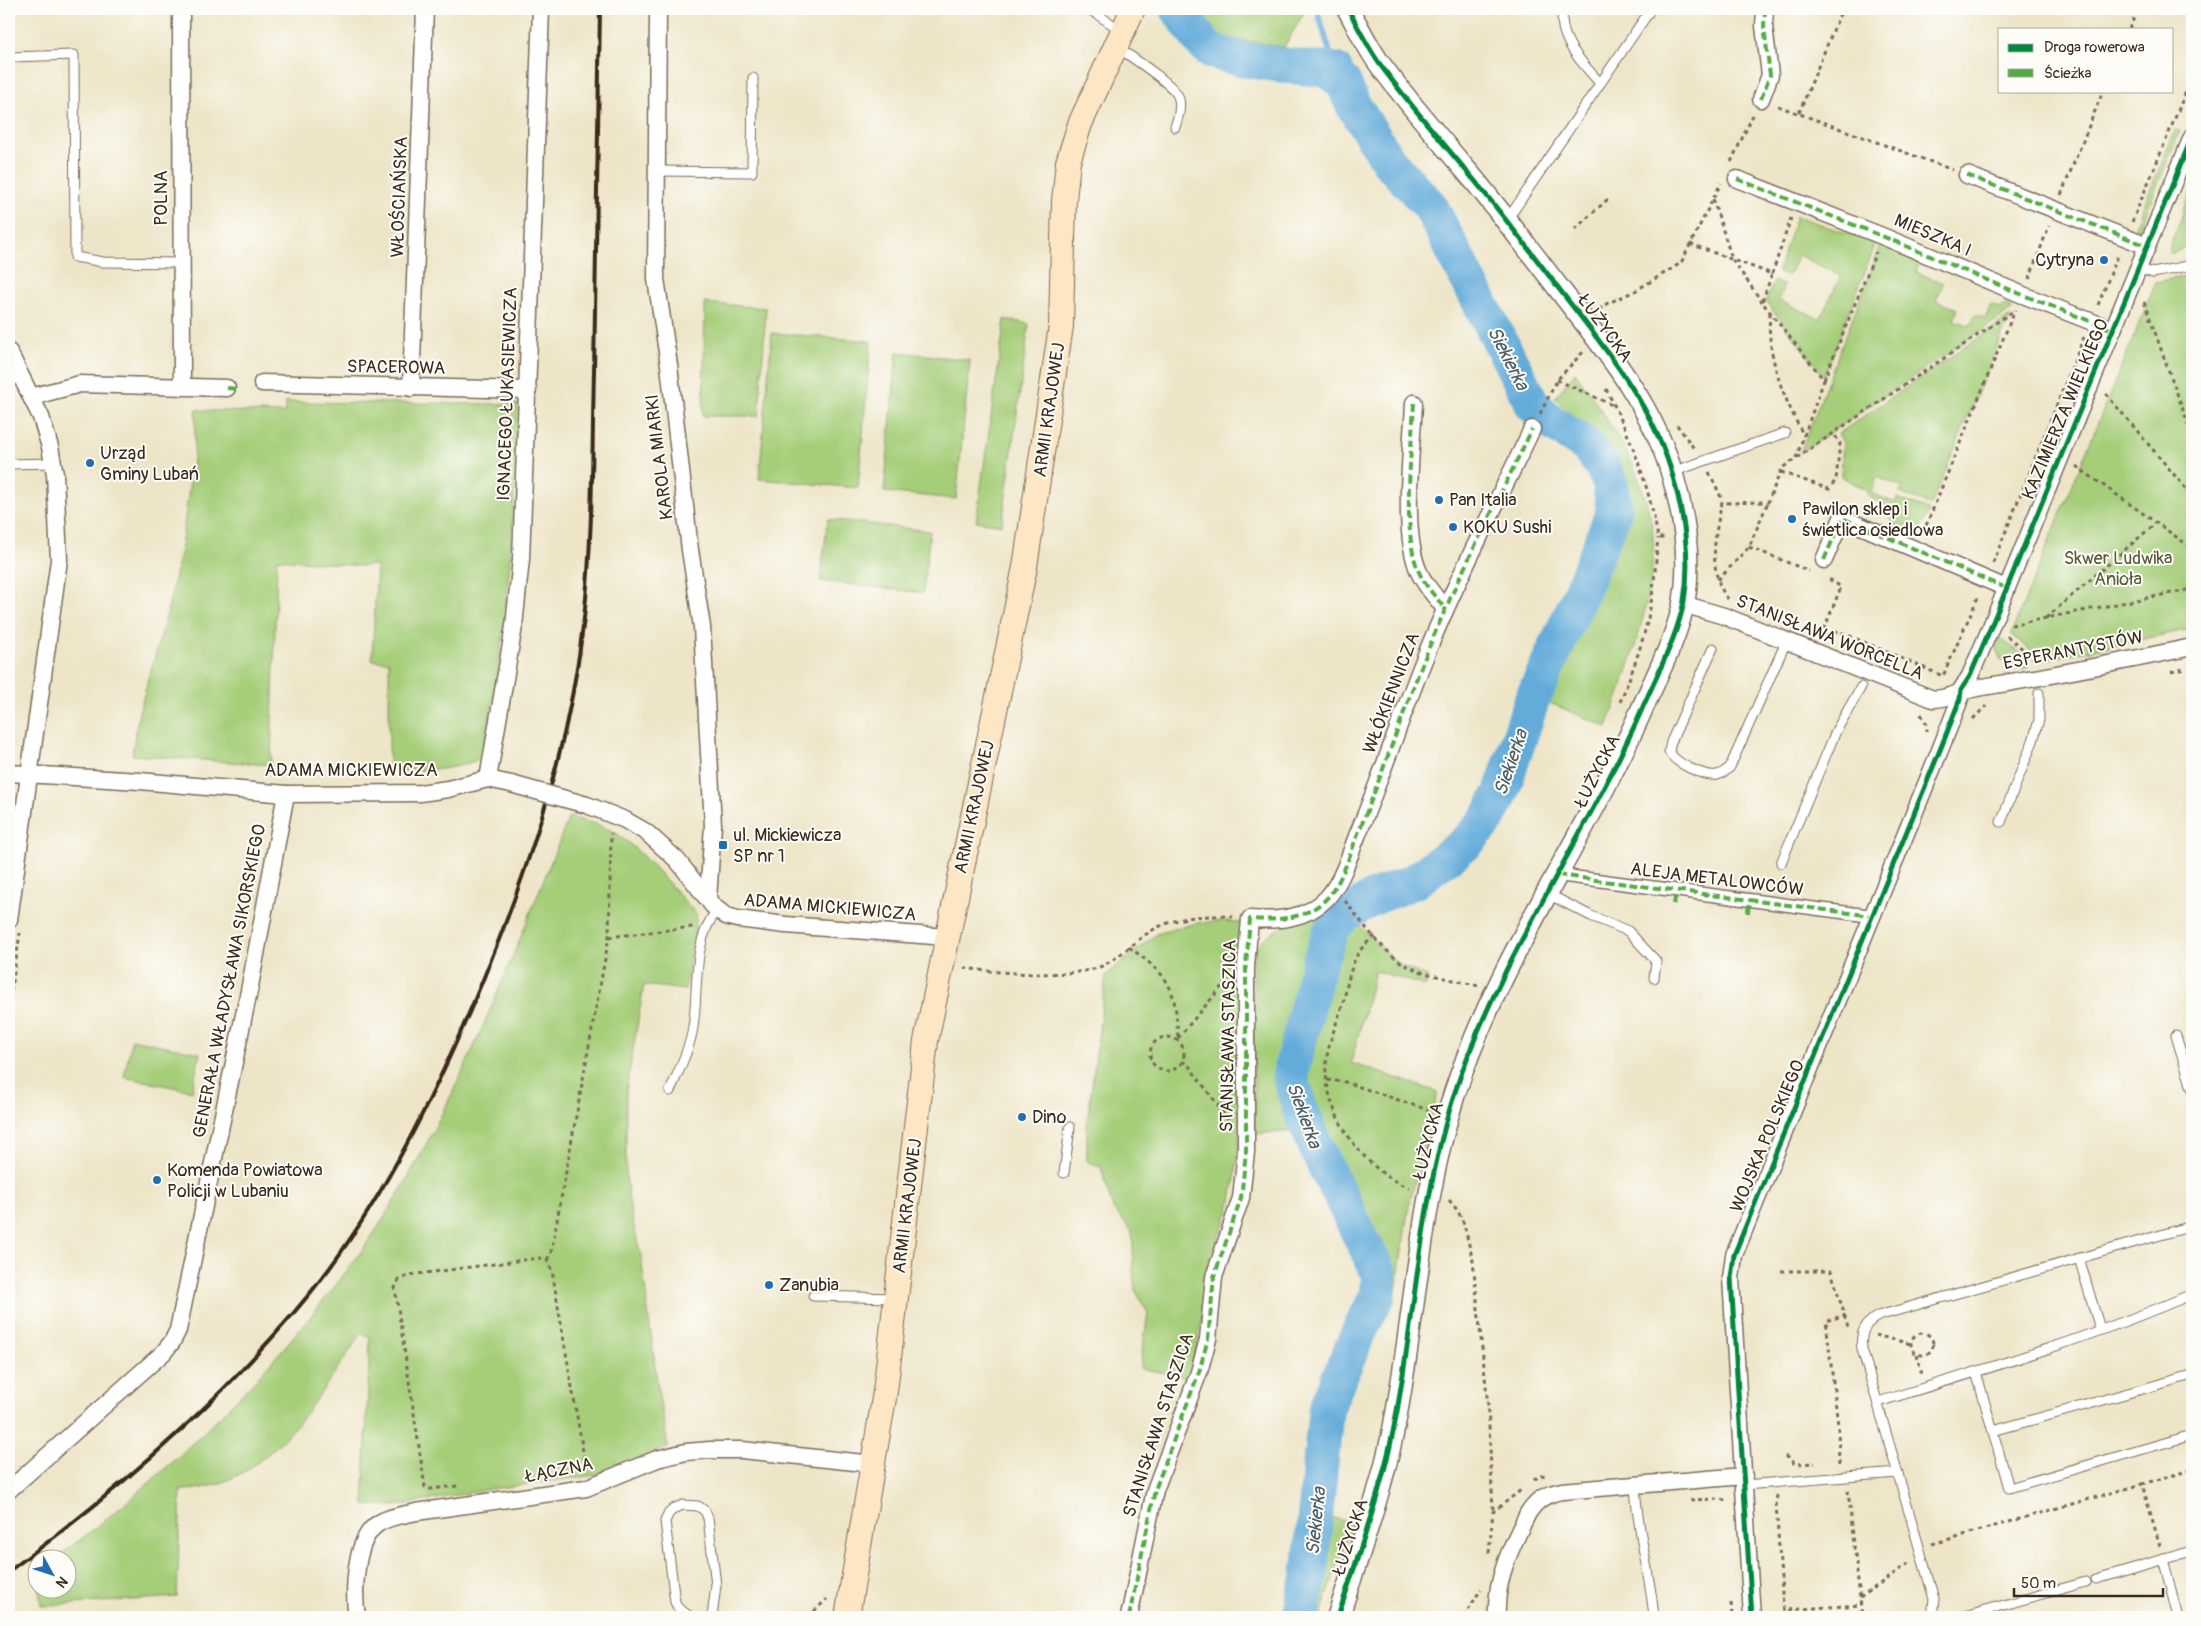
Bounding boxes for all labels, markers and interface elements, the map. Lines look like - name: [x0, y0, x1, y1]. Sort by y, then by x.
- legend: [1998, 28, 2174, 92]
- text: Droga rowerowa: [2044, 38, 2145, 57]
- text: Ścieżka: [2044, 64, 2092, 83]
- street label: WŁOŚCIAŃSKA: [386, 136, 413, 258]
- street label: POLNA: [150, 170, 173, 226]
- street label: MIESZKA I: [1891, 209, 1975, 262]
- place label: Cytryna: [2035, 249, 2094, 272]
- marker: Cytryna: [2098, 254, 2110, 266]
- street label: IGNACEGO ŁUKASIEWICZA: [492, 286, 523, 501]
- street label: ŁUŻYCKA: [1571, 289, 1637, 367]
- street label: KAZIMIERZA WIELKIEGO: [2017, 315, 2114, 503]
- water label: Siekierka: [1482, 323, 1535, 395]
- street label: ARMII KRAJOWEJ: [1029, 341, 1070, 479]
- street label: SPACEROWA: [347, 355, 446, 380]
- street label: KAROLA MIARKI: [640, 393, 679, 521]
- place label: Urząd Gminy Lubań: [100, 442, 199, 486]
- marker: Urząd Gminy Lubań: [84, 457, 96, 469]
- place label: Pan Italia: [1449, 489, 1517, 512]
- marker: Pan Italia: [1433, 494, 1445, 506]
- place label: Pawilon sklep i świetlica osiedlowa: [1802, 498, 1943, 542]
- marker: Pawilon sklep i świetlica osiedlowa: [1786, 513, 1798, 525]
- place label: KOKU Sushi: [1463, 516, 1551, 539]
- marker: KOKU Sushi: [1447, 521, 1459, 533]
- park label: Skwer Ludwika Anioła: [2064, 547, 2172, 591]
- street label: STANISŁAWA WORCELLA: [1733, 589, 1927, 686]
- street label: ESPERANTYSTÓW: [2001, 625, 2145, 675]
- street label: WŁÓKIENNICZA: [1357, 629, 1425, 757]
- water label: Siekierka: [1489, 725, 1534, 798]
- street label: ŁUŻYCKA: [1569, 730, 1626, 813]
- street label: ARMII KRAJOWEJ: [949, 738, 1000, 876]
- street label: ADAMA MICKIEWICZA: [264, 759, 438, 782]
- street label: GENERAŁA WŁADYSŁAWA SIKORSKIEGO: [188, 822, 271, 1140]
- place label: ul. Mickiewicza SP nr 1: [733, 824, 841, 868]
- marker: ul. Mickiewicza SP nr 1: [717, 839, 729, 851]
- street label: ALEJA METALOWCÓW: [1629, 856, 1805, 902]
- street label: ADAMA MICKIEWICZA: [743, 888, 918, 927]
- street label: STANISŁAWA STASZICA: [1215, 939, 1242, 1132]
- street label: WOJSKA POLSKIEGO: [1725, 1057, 1810, 1216]
- water label: Siekierka: [1281, 1079, 1327, 1153]
- street label: ŁUŻYCKA: [1408, 1100, 1449, 1183]
- place label: Dino: [1032, 1106, 1067, 1129]
- marker: Dino: [1016, 1111, 1028, 1123]
- street label: ARMII KRAJOWEJ: [888, 1137, 927, 1275]
- place label: Komenda Powiatowa Policji w Lubaniu: [167, 1159, 323, 1203]
- marker: Komenda Powiatowa Policji w Lubaniu: [151, 1174, 163, 1186]
- place label: Zanubia: [779, 1274, 839, 1297]
- marker: Zanubia: [763, 1279, 775, 1291]
- street label: STANISŁAWA STASZICA: [1118, 1330, 1199, 1520]
- street label: ŁĄCZNA: [522, 1453, 595, 1489]
- water label: Siekierka: [1301, 1485, 1332, 1556]
- street label: ŁUŻYCKA: [1327, 1496, 1374, 1579]
- north arrow: [28, 1548, 78, 1598]
- scale bar: [2014, 1566, 2162, 1598]
- text: N: [52, 1573, 71, 1591]
- text: 50 m: [2021, 1574, 2056, 1593]

